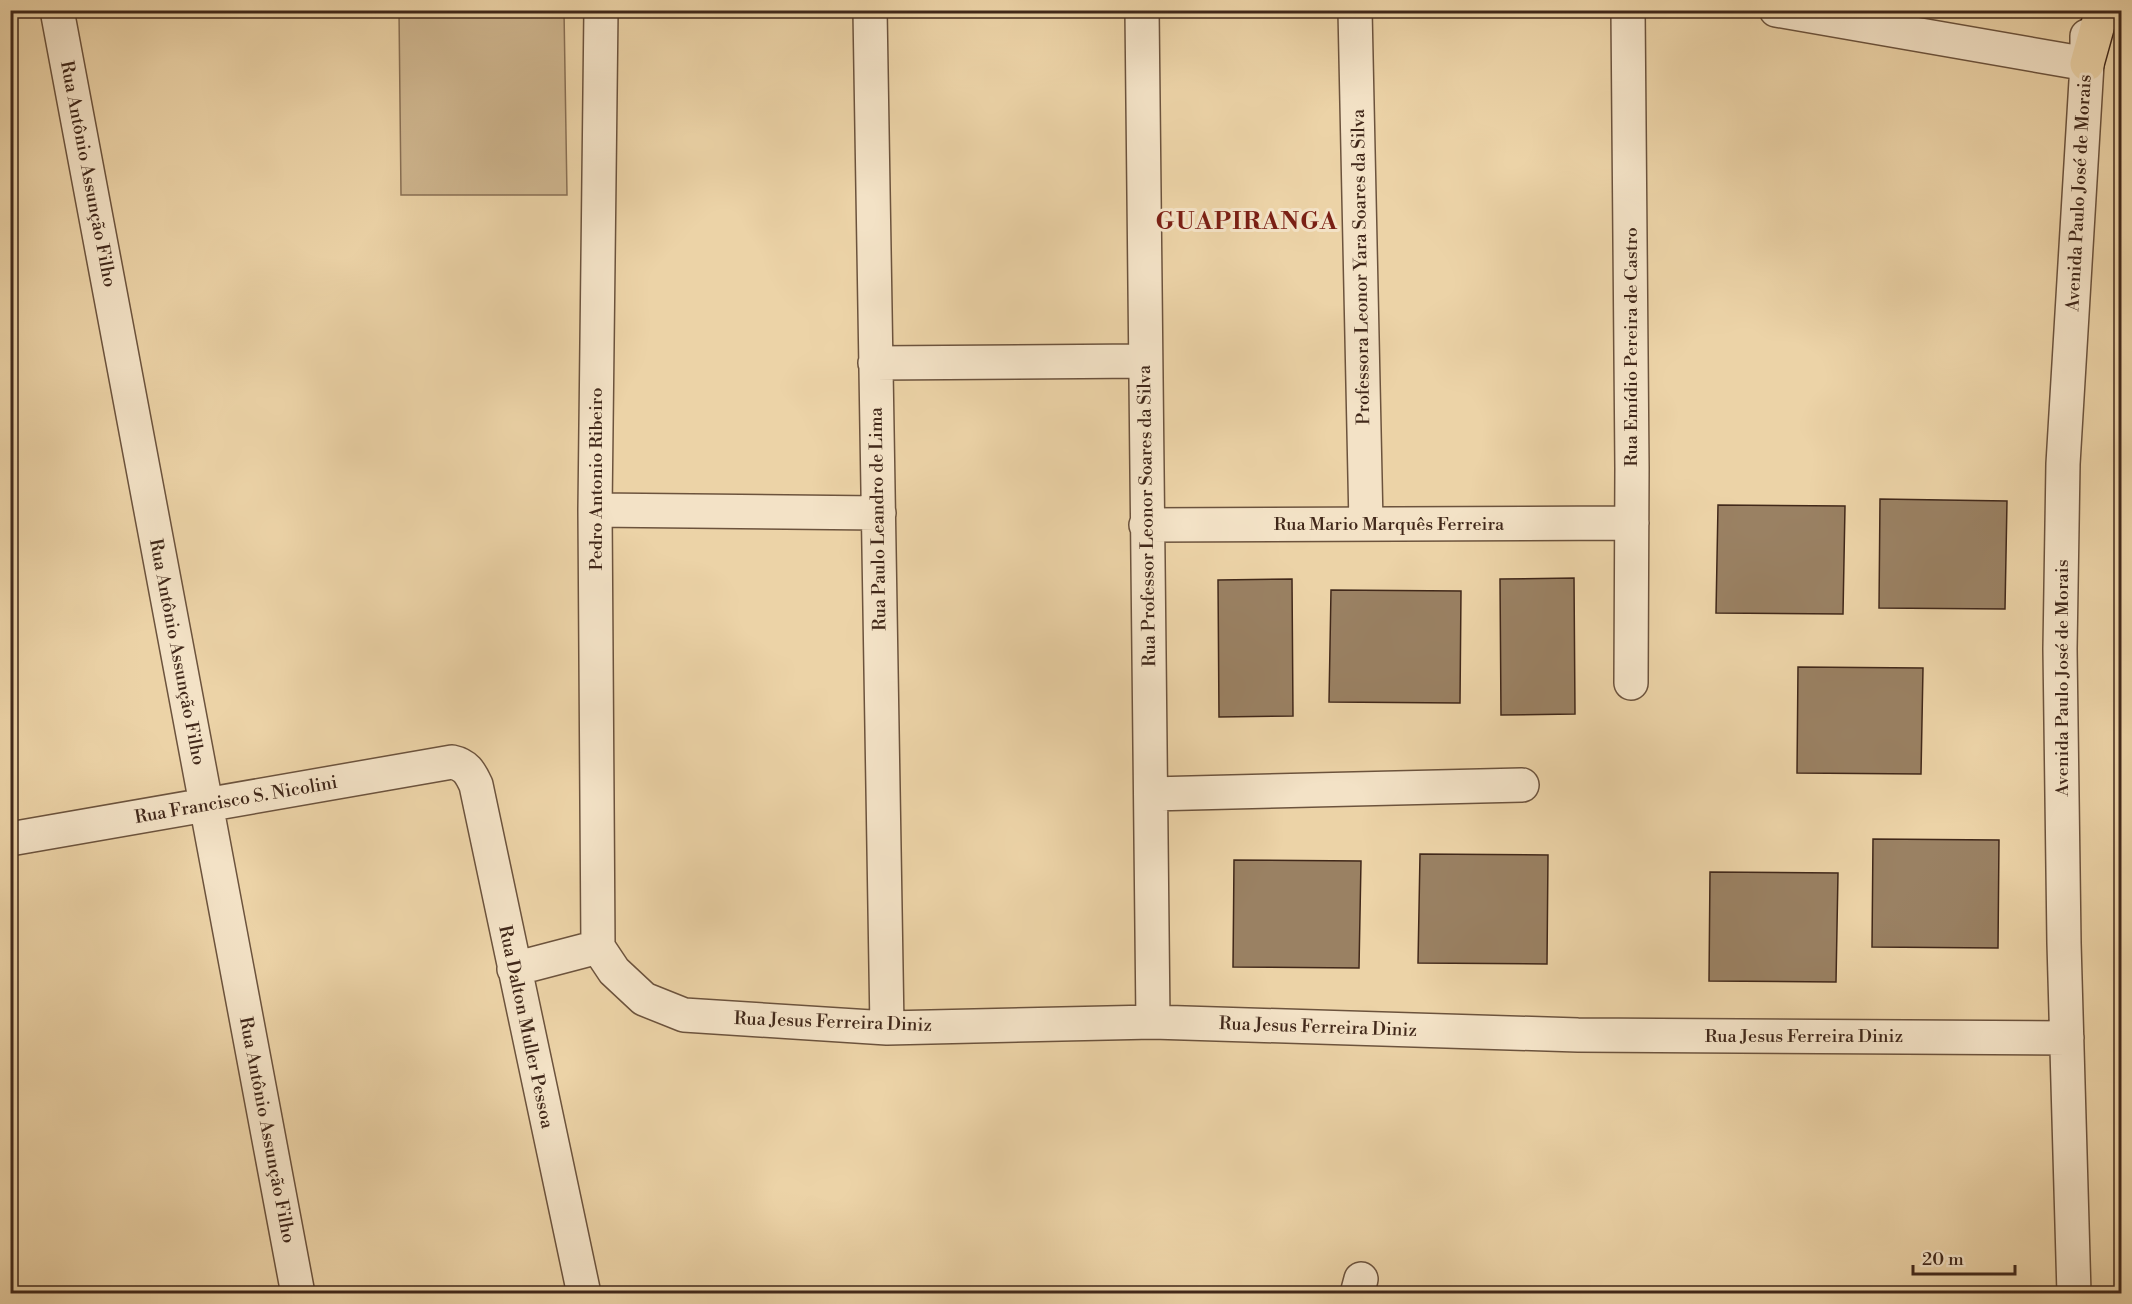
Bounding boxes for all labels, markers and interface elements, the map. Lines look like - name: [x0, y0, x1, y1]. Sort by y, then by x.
- street label: Rua Antônio Assunção Filho: [55, 59, 121, 289]
- street label: Avenida Paulo José de Morais: [2061, 74, 2097, 313]
- street label: Professora Leonor Yara Soares da Silva: [1347, 108, 1375, 425]
- district label: GUAPIRANGA: [1156, 207, 1338, 237]
- street label: Rua Emídio Pereira de Castro: [1620, 227, 1643, 467]
- street label: Rua Professor Leonor Soares da Silva: [1133, 364, 1161, 667]
- street label: Pedro Antonio Ribeiro: [585, 387, 608, 571]
- street label: Rua Paulo Leandro de Lima: [865, 406, 891, 631]
- street label: Rua Mario Marquês Ferreira: [1274, 513, 1505, 536]
- street label: Rua Antônio Assunção Filho: [144, 537, 210, 767]
- street label: Avenida Paulo José de Morais: [2051, 559, 2074, 798]
- street label: Rua Francisco S. Nicolini: [133, 771, 339, 829]
- street label: Rua Dalton Muller Pessoa: [493, 923, 559, 1132]
- street label: Rua Jesus Ferreira Diniz: [734, 1007, 932, 1037]
- street label: Rua Jesus Ferreira Diniz: [1219, 1012, 1417, 1042]
- street label: Rua Antônio Assunção Filho: [234, 1015, 300, 1245]
- street label: Rua Jesus Ferreira Diniz: [1705, 1025, 1903, 1048]
- scale bar: [1913, 1238, 2015, 1276]
- text: 20 m: [1922, 1248, 1964, 1271]

